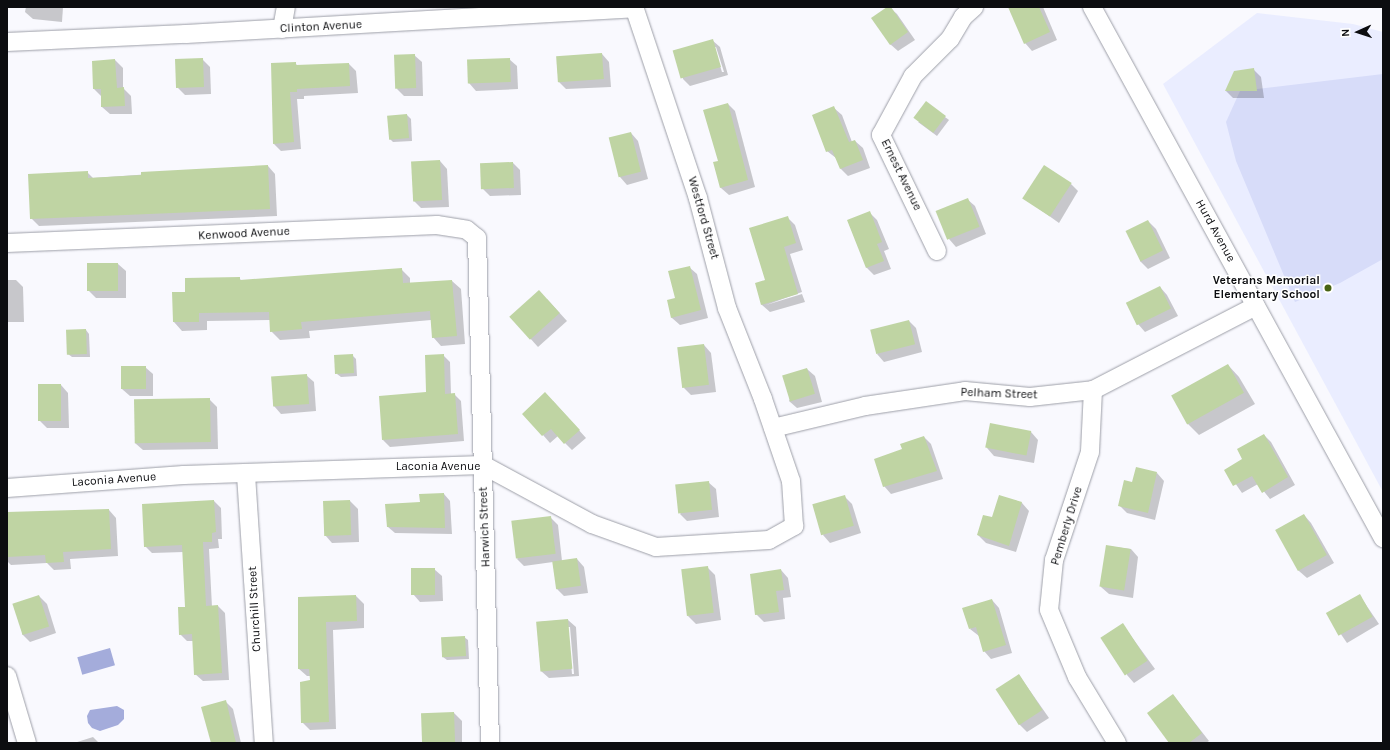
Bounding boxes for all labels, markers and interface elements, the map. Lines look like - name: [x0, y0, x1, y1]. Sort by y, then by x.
- north arrow: [1338, 12, 1378, 52]
- street label: Clinton Avenue: [280, 18, 362, 36]
- text: N: [1339, 28, 1352, 37]
- street label: Ernest Avenue: [878, 137, 924, 213]
- street label: Westford Street: [684, 175, 722, 261]
- street label: Hurd Avenue: [1192, 197, 1238, 265]
- street label: Kenwood Avenue: [198, 224, 290, 244]
- place label: Veterans Memorial Elementary School: [1213, 274, 1320, 302]
- marker: Veterans Memorial Elementary School: [1323, 283, 1333, 293]
- street label: Pelham Street: [960, 385, 1038, 403]
- street label: Laconia Avenue: [396, 460, 480, 474]
- street label: Laconia Avenue: [71, 470, 157, 490]
- street label: Pemberly Drive: [1048, 485, 1086, 567]
- street label: Harwich Street: [476, 487, 494, 567]
- street label: Churchill Street: [246, 566, 264, 652]

